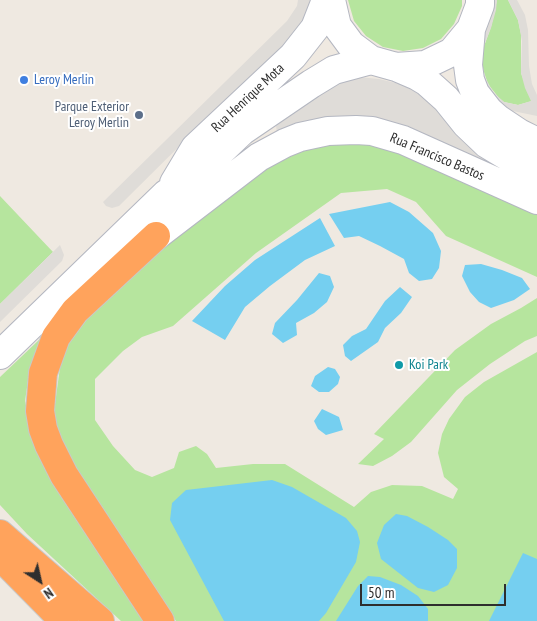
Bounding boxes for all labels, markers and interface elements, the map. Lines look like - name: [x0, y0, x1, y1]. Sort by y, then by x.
- street label: Rua Henrique Mota: [208, 60, 288, 136]
- place label: Leroy Merlin: [34, 72, 94, 88]
- marker: Leroy Merlin: [18, 74, 30, 86]
- place label: Parque Exterior Leroy Merlin: [55, 99, 129, 132]
- marker: Parque Exterior Leroy Merlin: [133, 109, 145, 121]
- street label: Rua Francisco Bastos: [387, 130, 487, 184]
- place label: Koi Park: [409, 357, 448, 373]
- marker: Koi Park: [393, 359, 405, 371]
- north arrow: [15, 556, 65, 606]
- scale bar: [362, 574, 508, 606]
- text: 50 m: [368, 583, 394, 602]
- text: N: [40, 584, 57, 603]

